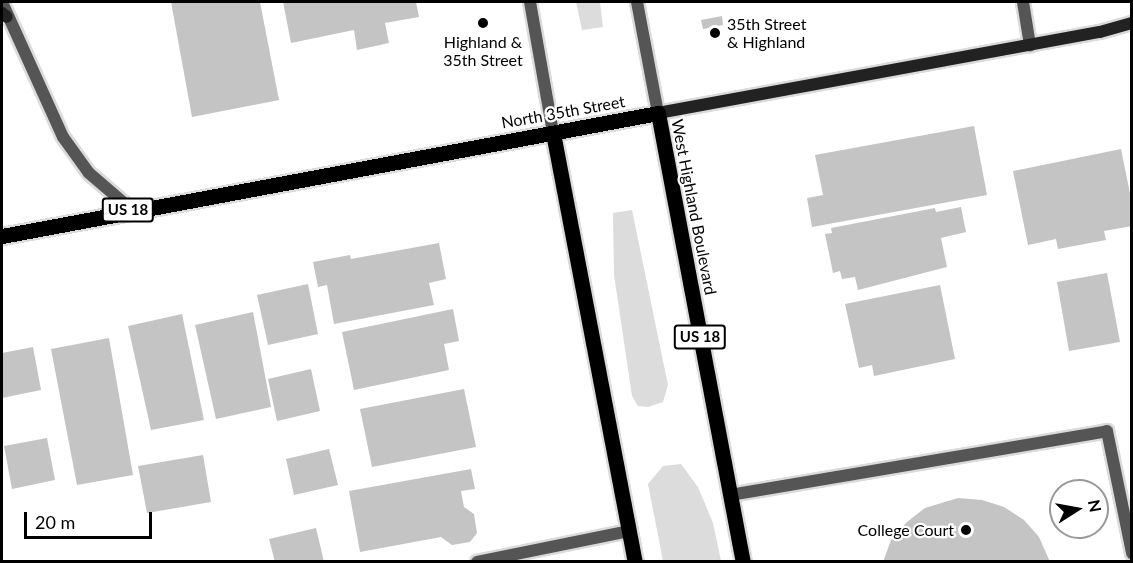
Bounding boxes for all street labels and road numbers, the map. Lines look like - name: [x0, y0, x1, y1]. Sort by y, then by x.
- street label: North 35th Street: [500, 92, 626, 132]
- street label: West Highland Boulevard: [668, 118, 720, 296]
- road number: US 18: [101, 198, 155, 222]
- road number: US 18: [673, 325, 727, 349]

